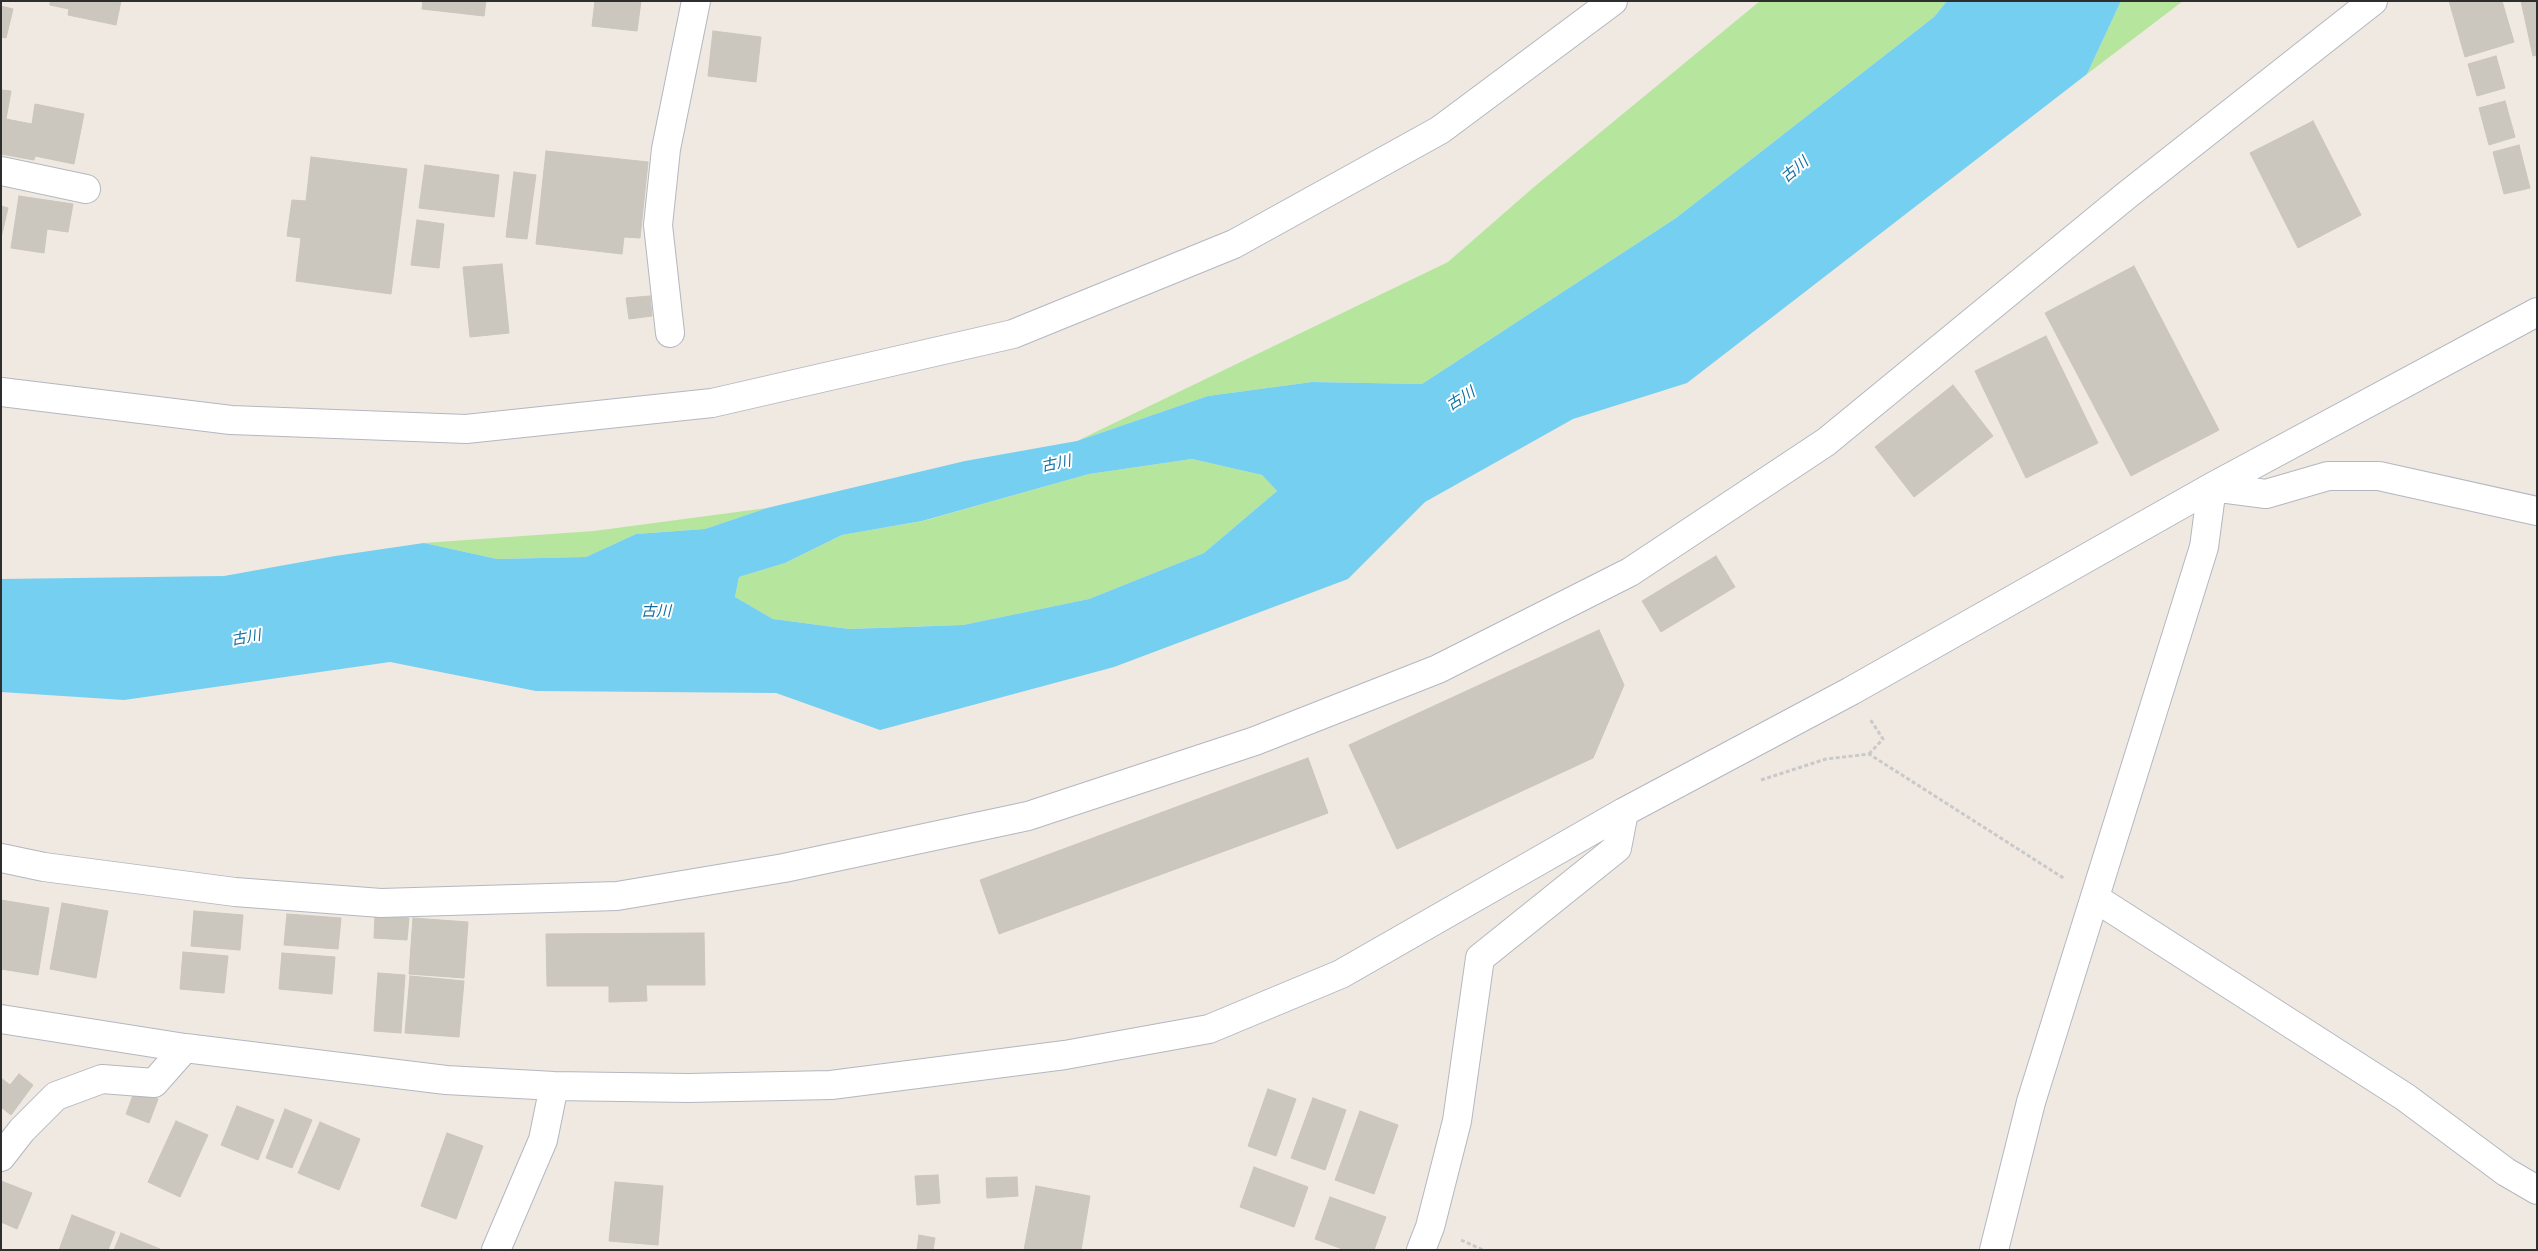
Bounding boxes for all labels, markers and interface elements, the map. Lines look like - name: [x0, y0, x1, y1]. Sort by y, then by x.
- water label: 古川: [1778, 153, 1812, 187]
- water label: 古川: [1444, 383, 1478, 415]
- water label: 古川: [1039, 452, 1073, 476]
- water label: 古川: [641, 603, 671, 621]
- water label: 古川: [230, 627, 262, 649]

